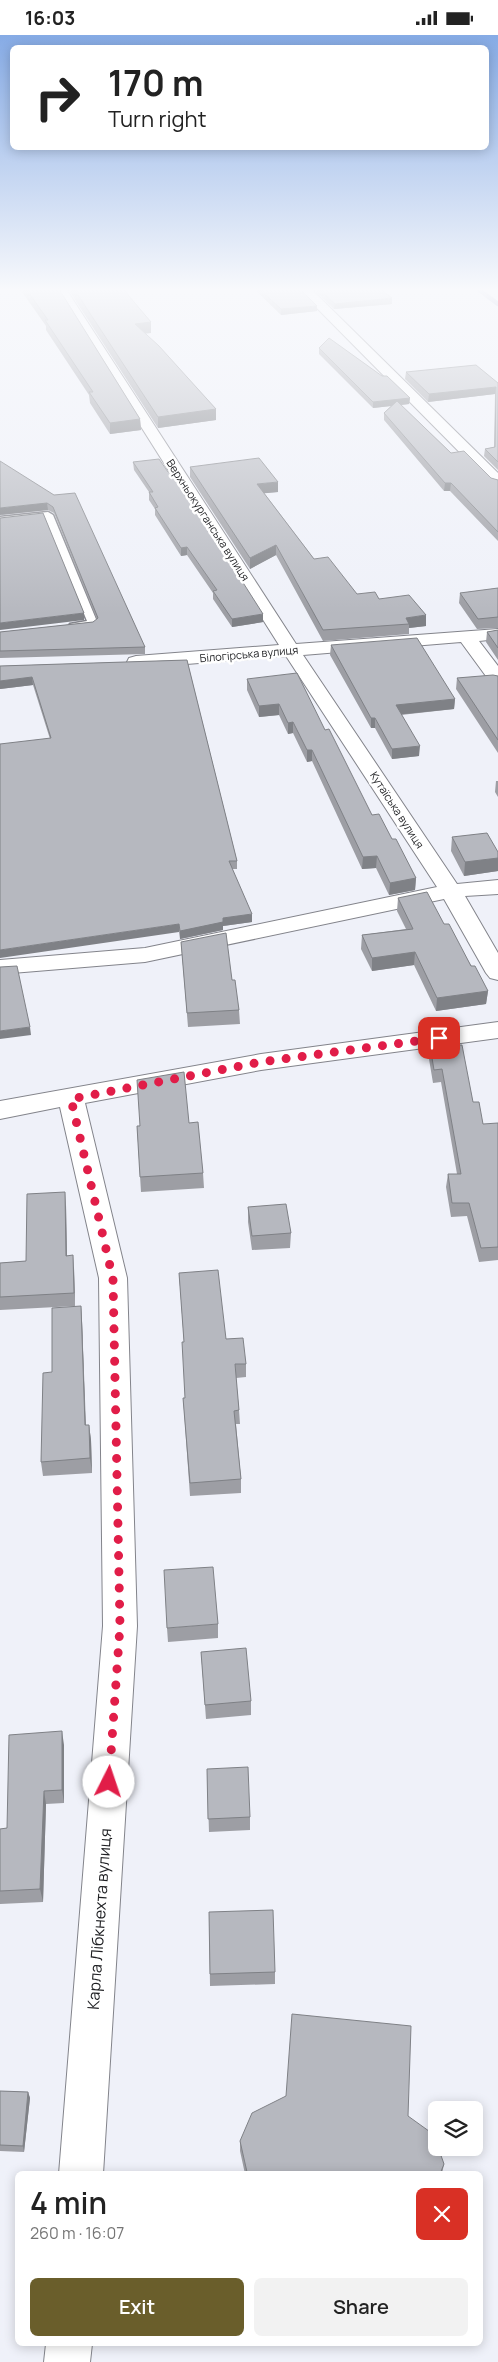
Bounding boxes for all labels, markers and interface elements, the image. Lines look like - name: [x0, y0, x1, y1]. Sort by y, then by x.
- text: 16:03: [25, 5, 75, 31]
- text: 170 m: [108, 59, 204, 107]
- icon: right: [25, 65, 90, 130]
- text: Turn right: [108, 104, 206, 134]
- street label: Верхньокурганська вулиця: [163, 456, 253, 583]
- street label: Білогірська вулиця: [199, 642, 299, 665]
- street label: Кутаїська вулиця: [367, 769, 428, 851]
- pin: [418, 1017, 460, 1059]
- icon: arrive: [425, 1024, 453, 1052]
- position arrow: [82, 1755, 134, 1807]
- street label: Карла Лібкнехта вулиця: [82, 1828, 116, 2010]
- map controls: [428, 2101, 483, 2156]
- button: layers: [428, 2101, 483, 2156]
- text: 4 min: [30, 2182, 107, 2223]
- button: close: [416, 2188, 468, 2240]
- text: 260 m · 16:07: [30, 2222, 124, 2244]
- button: Exit: [30, 2278, 244, 2336]
- button: Share: [254, 2278, 468, 2336]

